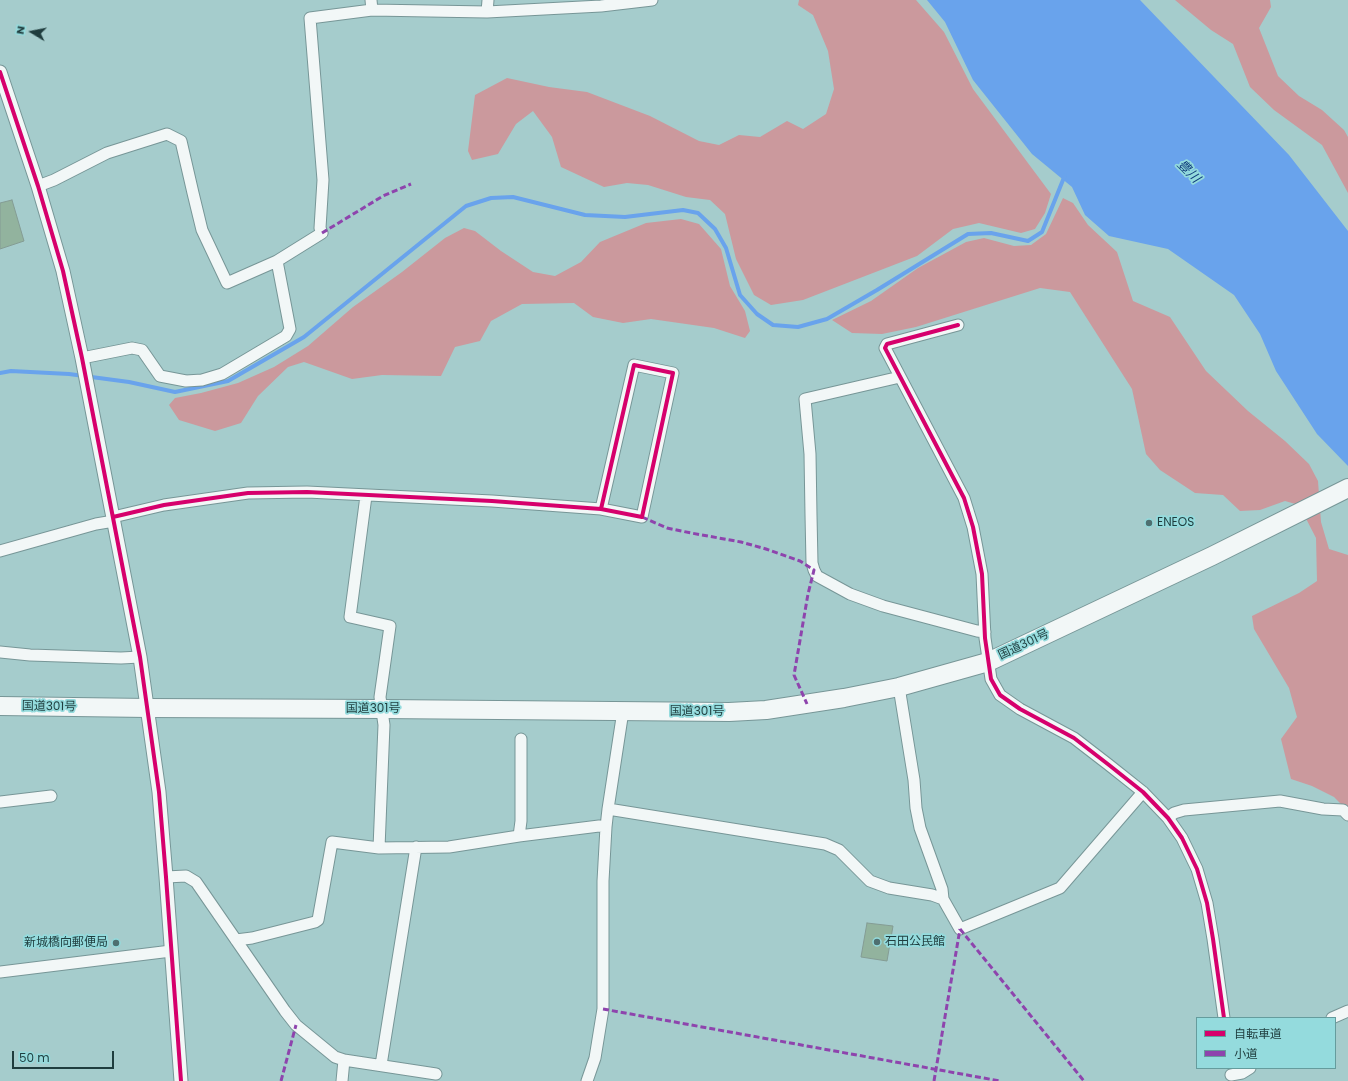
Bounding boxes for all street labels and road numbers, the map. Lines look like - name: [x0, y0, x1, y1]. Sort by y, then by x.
- street label: 国道301号: [996, 627, 1052, 663]
- street label: 国道301号: [22, 699, 76, 715]
- street label: 国道301号: [346, 702, 400, 716]
- street label: 国道301号: [670, 705, 724, 719]

